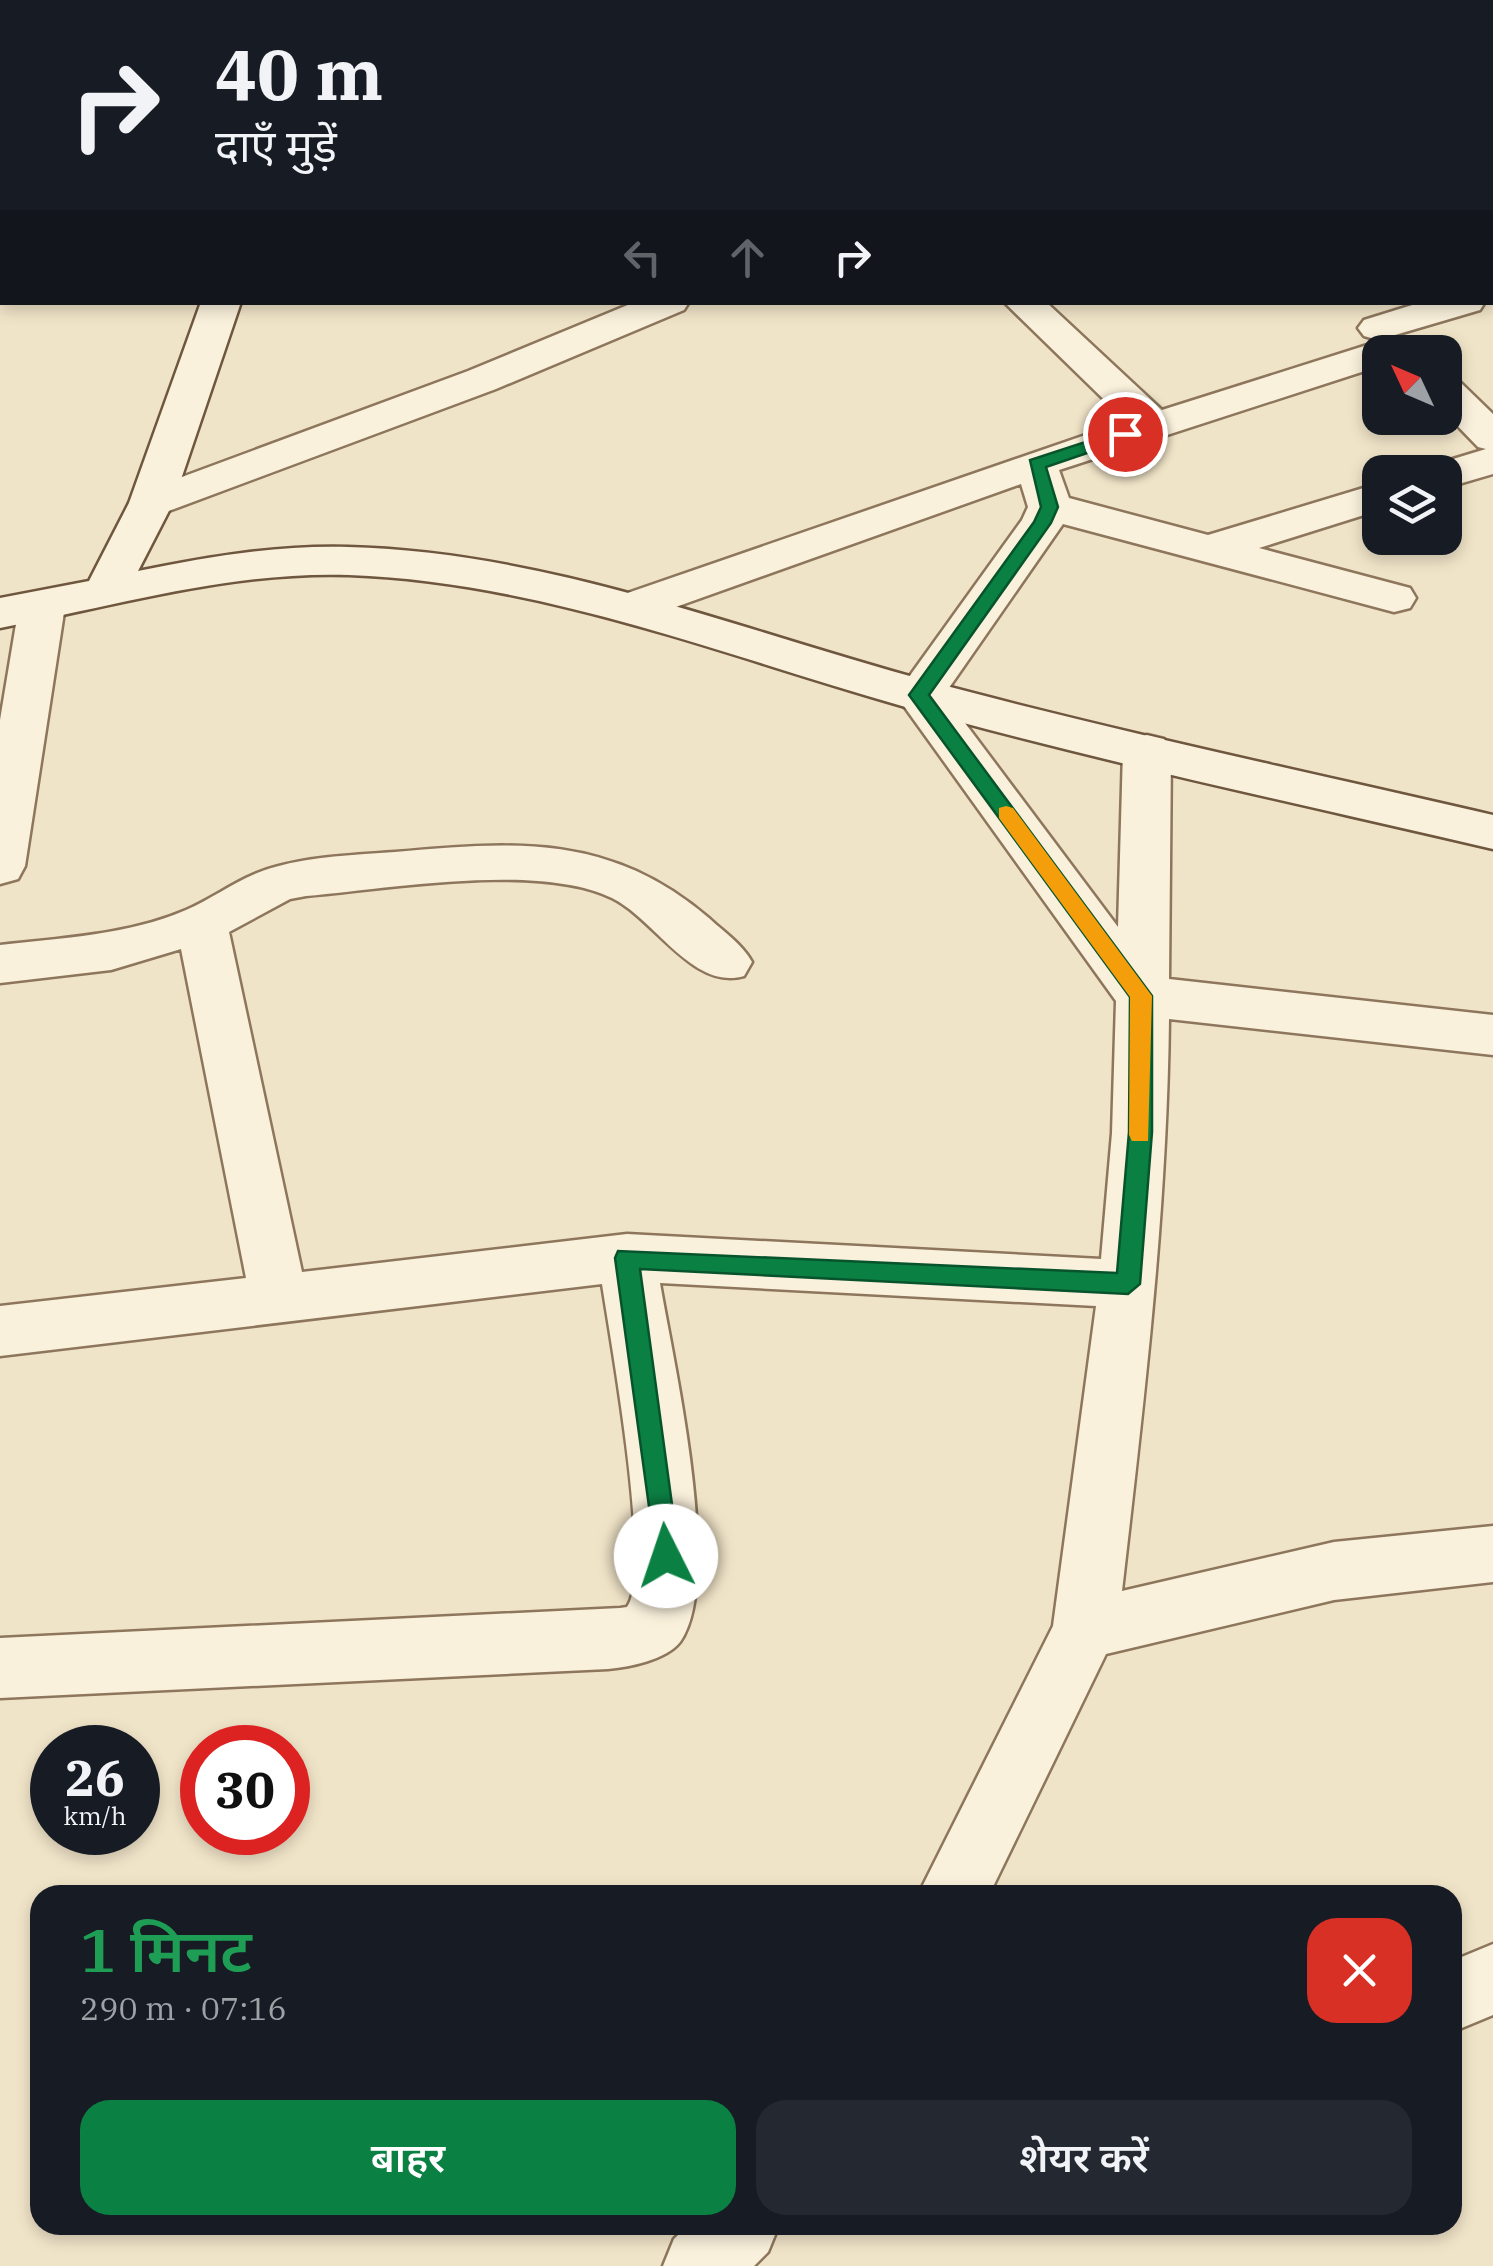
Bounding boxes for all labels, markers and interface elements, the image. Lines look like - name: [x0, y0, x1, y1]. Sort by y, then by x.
- text: 40 m: [215, 28, 383, 119]
- icon: right: [50, 40, 180, 170]
- text: दाएँ मुड़ें: [215, 116, 337, 174]
- icon: left: [615, 230, 670, 285]
- icon: ahead: [720, 230, 775, 285]
- icon: right: [825, 230, 880, 285]
- north arrow: [1362, 335, 1462, 435]
- map controls: [1362, 335, 1462, 555]
- pin: [1083, 392, 1168, 477]
- icon: arrive: [1098, 407, 1153, 462]
- button: layers: [1362, 455, 1462, 555]
- position arrow: [614, 1504, 718, 1608]
- speed limit sign: 30: [180, 1725, 310, 1855]
- text: 26: [65, 1745, 125, 1810]
- text: km/h: [63, 1799, 127, 1832]
- text: 1 मिनट: [80, 1910, 252, 1989]
- button: close: [1307, 1918, 1412, 2023]
- text: 290 m · 07:16: [80, 1987, 287, 2029]
- button: बाहर: [80, 2100, 736, 2215]
- button: शेयर करें: [756, 2100, 1412, 2215]

